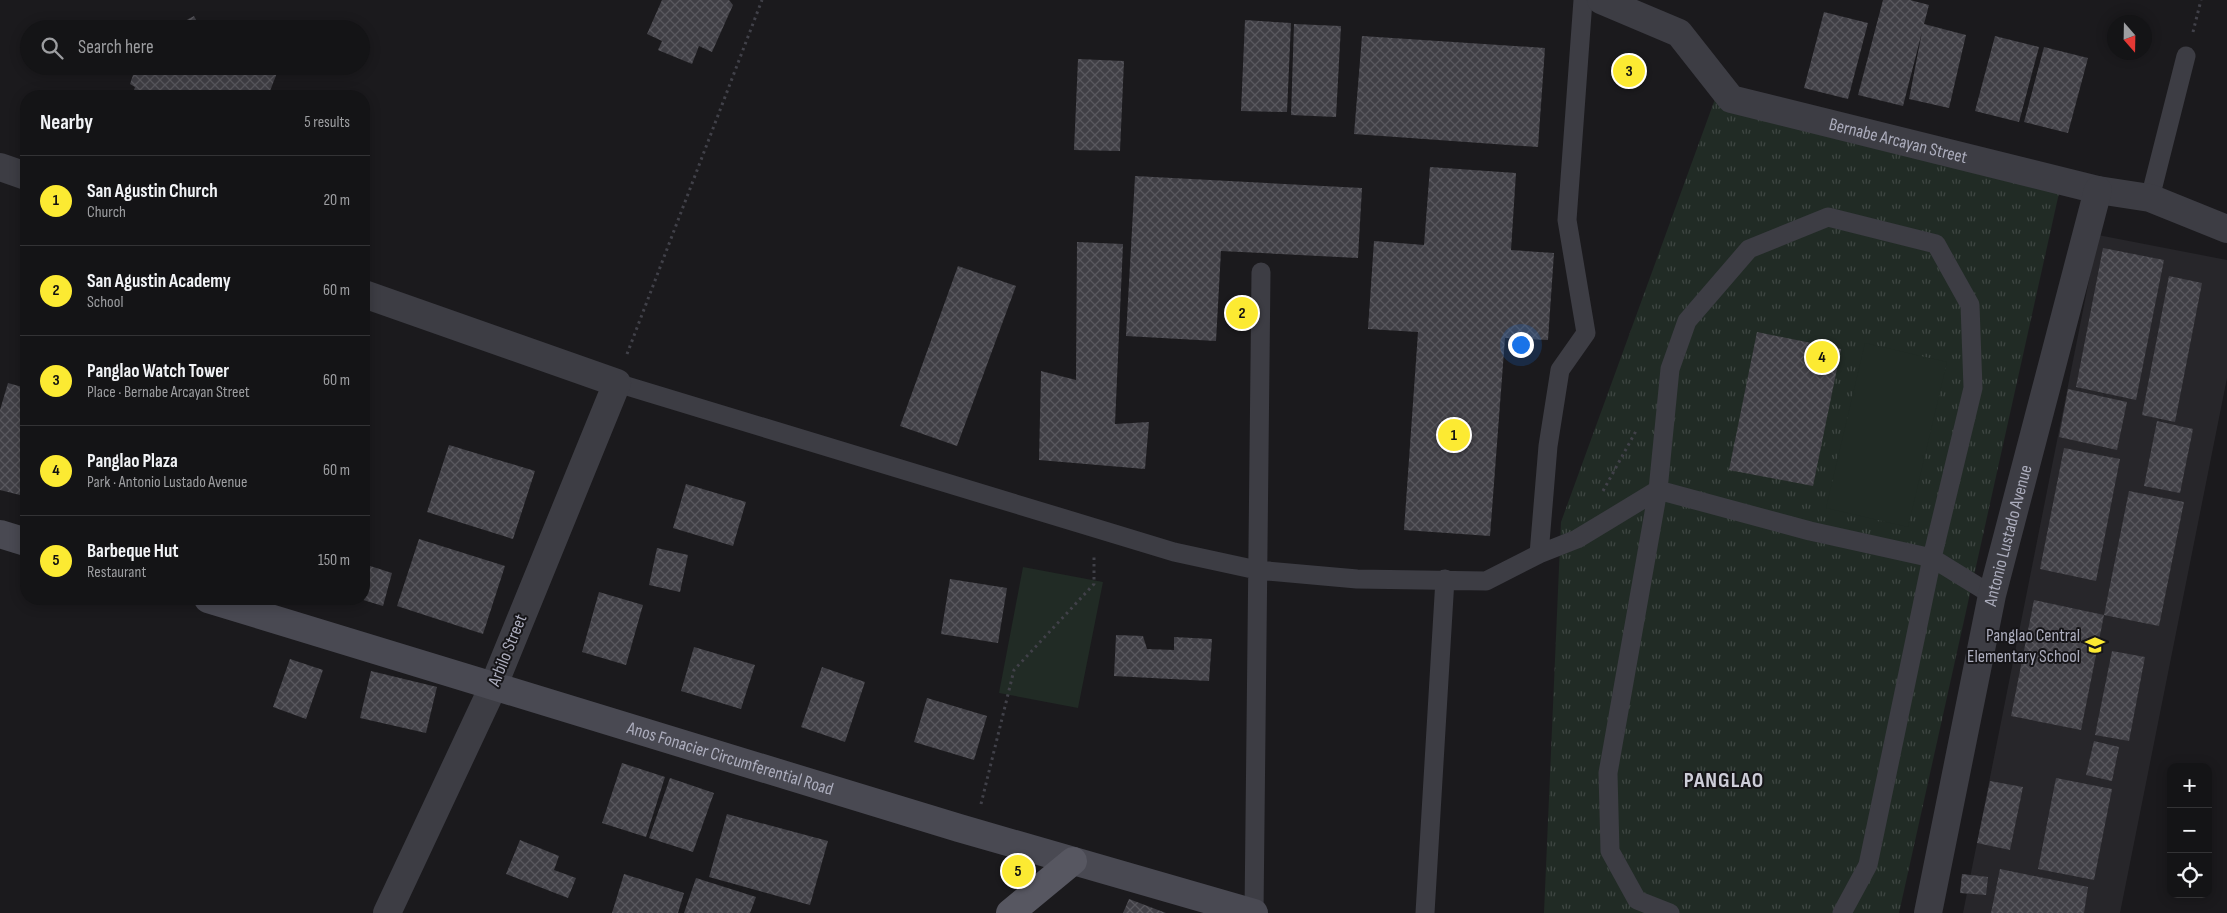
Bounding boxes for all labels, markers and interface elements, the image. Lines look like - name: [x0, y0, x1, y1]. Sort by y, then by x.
- north arrow: [2107, 15, 2152, 60]
- search box: [20, 20, 370, 75]
- icon: search: [38, 34, 66, 62]
- text: Search here: [78, 36, 154, 59]
- pin: 3: [1613, 52, 1645, 90]
- text: Nearby: [40, 110, 93, 135]
- text: 5 results: [304, 113, 350, 132]
- street label: Bernabe Arcayan Street: [1827, 114, 1970, 168]
- text: San Agustin Church: [87, 180, 218, 203]
- text: 1: [53, 191, 59, 210]
- text: 20 m: [323, 191, 350, 210]
- text: Church: [87, 203, 126, 222]
- text: San Agustin Academy: [87, 270, 231, 293]
- text: 2: [52, 281, 60, 300]
- text: 60 m: [323, 281, 350, 300]
- text: School: [87, 293, 123, 312]
- pin: 2: [1226, 294, 1258, 332]
- your location: [1508, 332, 1534, 358]
- pin: 4: [1806, 338, 1838, 376]
- text: Panglao Watch Tower: [87, 360, 229, 383]
- text: 3: [52, 371, 60, 390]
- text: 60 m: [323, 371, 350, 390]
- text: Place · Bernabe Arcayan Street: [87, 383, 250, 402]
- pin: 1: [1438, 416, 1470, 454]
- text: Panglao Plaza: [87, 450, 178, 473]
- text: 4: [52, 461, 60, 480]
- text: 60 m: [323, 461, 350, 480]
- street label: Antonio Lustado Avenue: [1980, 463, 2037, 609]
- text: Park · Antonio Lustado Avenue: [87, 473, 247, 492]
- text: Barbeque Hut: [87, 540, 178, 563]
- text: 5: [52, 551, 60, 570]
- text: 150 m: [318, 551, 350, 570]
- text: Restaurant: [87, 563, 146, 582]
- street label: Arbilo Street: [483, 611, 532, 690]
- place label: Panglao Central Elementary School: [1967, 625, 2080, 667]
- school or university icon: Panglao Central Elementary School: [2084, 634, 2106, 656]
- street label: Anos Fonacier Circumferential Road: [623, 717, 836, 800]
- map controls: [2167, 763, 2212, 898]
- button: +: [2167, 763, 2212, 808]
- district label: PANGLAO: [1684, 767, 1764, 794]
- button: −: [2167, 808, 2212, 853]
- pin: 5: [1002, 852, 1034, 890]
- button: locate: [2167, 853, 2212, 898]

